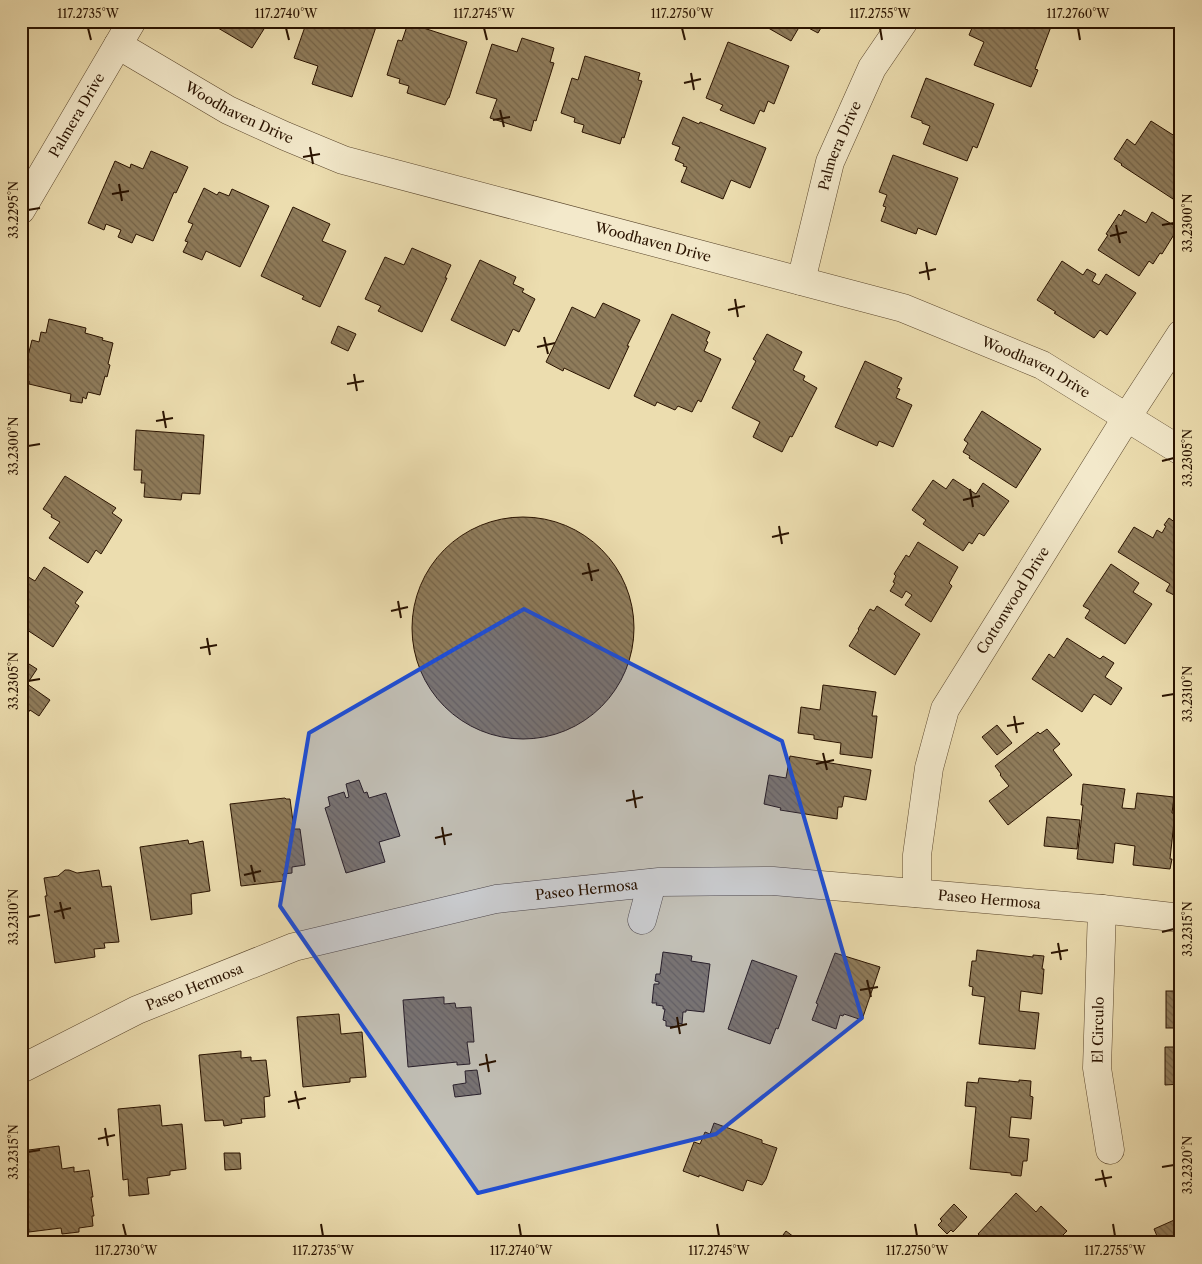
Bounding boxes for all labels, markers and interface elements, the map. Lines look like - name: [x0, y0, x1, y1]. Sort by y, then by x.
- text: 117.2735°W: [57, 6, 120, 21]
- text: 117.2740°W: [255, 6, 318, 21]
- text: 117.2745°W: [453, 6, 516, 21]
- text: 117.2750°W: [651, 6, 714, 21]
- text: 117.2755°W: [849, 6, 912, 21]
- text: 117.2760°W: [1047, 6, 1110, 21]
- street label: Palmera Drive: [45, 70, 109, 161]
- street label: Woodhaven Drive: [181, 77, 296, 148]
- street label: Palmera Drive: [814, 98, 865, 192]
- text: 33.2295°N: [6, 181, 21, 239]
- text: 33.2300°N: [1180, 193, 1195, 253]
- street label: Woodhaven Drive: [592, 218, 713, 266]
- street label: Woodhaven Drive: [978, 332, 1094, 402]
- text: 33.2300°N: [6, 416, 21, 476]
- text: 33.2305°N: [1180, 429, 1195, 487]
- street label: Cottonwood Drive: [972, 543, 1053, 657]
- text: 33.2305°N: [6, 652, 21, 710]
- text: 33.2310°N: [1180, 666, 1195, 722]
- street label: Paseo Hermosa: [534, 875, 639, 904]
- street label: Paseo Hermosa: [937, 886, 1042, 913]
- text: 33.2310°N: [6, 889, 21, 945]
- text: 33.2315°N: [1180, 901, 1195, 957]
- street label: Paseo Hermosa: [143, 959, 246, 1015]
- street label: El Circulo: [1088, 996, 1108, 1064]
- text: 33.2315°N: [6, 1124, 21, 1180]
- text: 33.2320°N: [1180, 1136, 1195, 1194]
- text: 117.2730°W: [95, 1243, 158, 1258]
- text: 117.2735°W: [292, 1243, 355, 1258]
- text: 117.2740°W: [490, 1243, 553, 1258]
- text: 117.2745°W: [688, 1243, 751, 1258]
- text: 117.2750°W: [886, 1243, 949, 1258]
- text: 117.2755°W: [1084, 1243, 1147, 1258]

